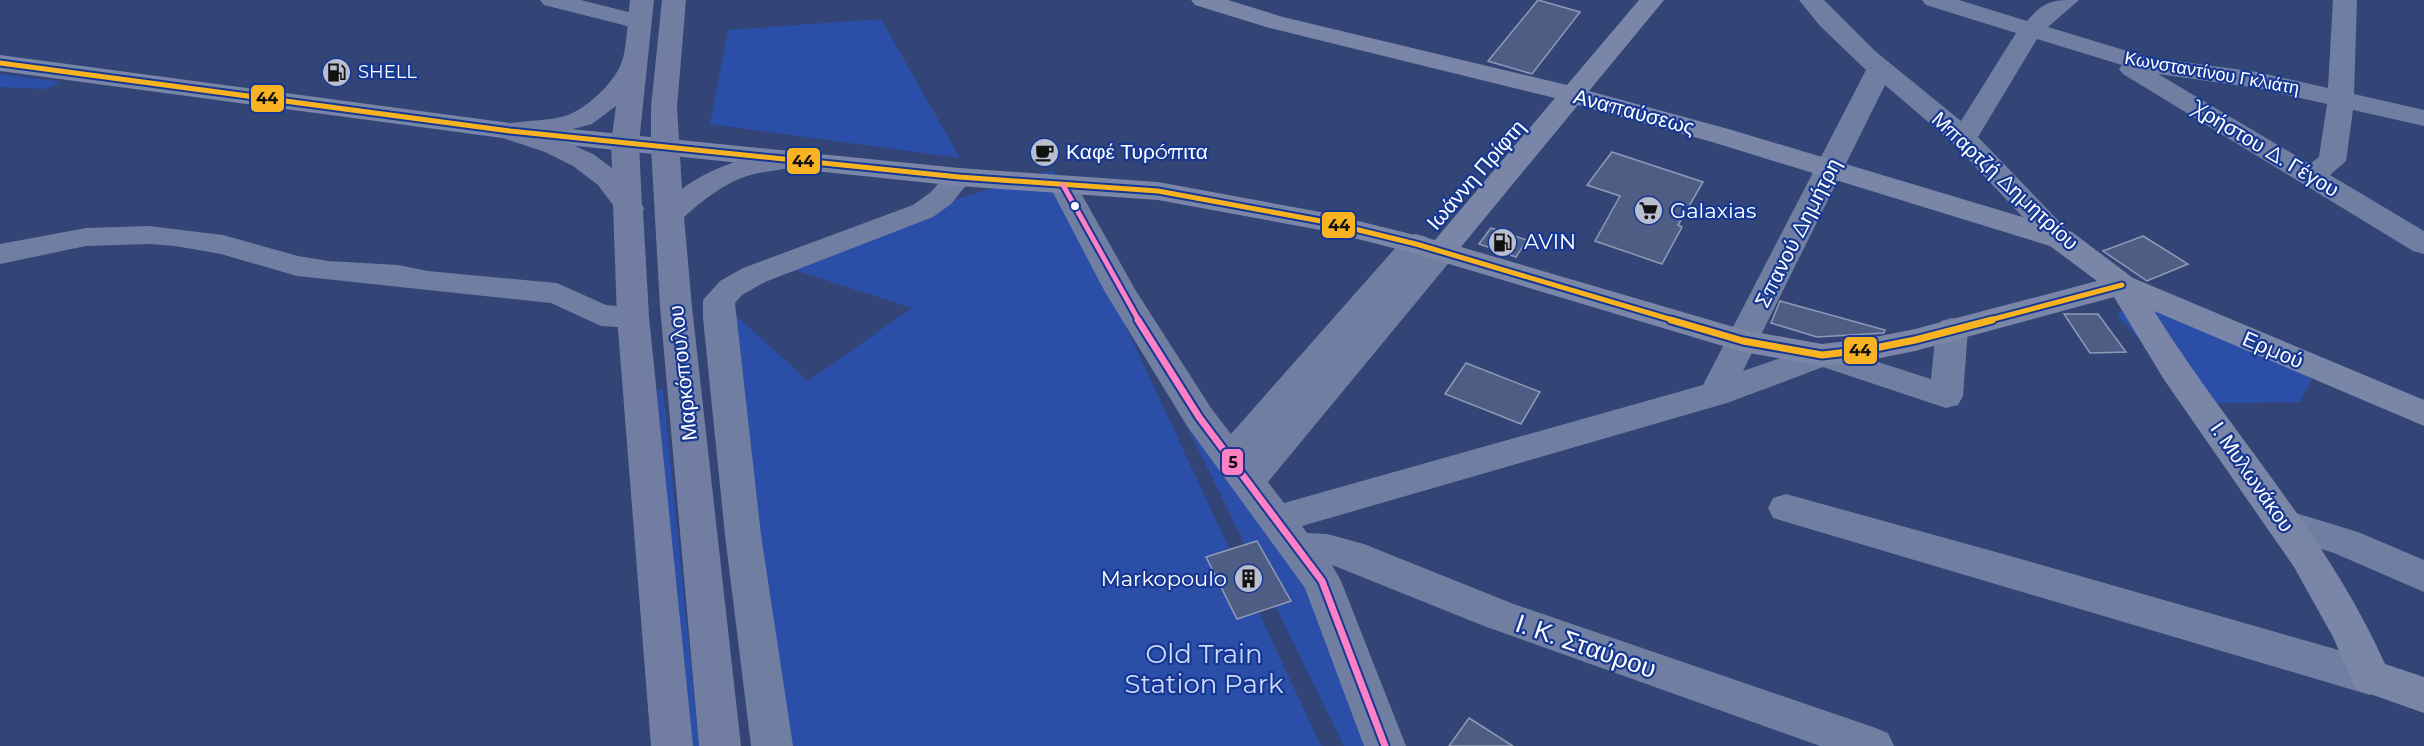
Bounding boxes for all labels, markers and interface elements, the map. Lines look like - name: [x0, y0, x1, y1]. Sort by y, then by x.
- street label: Κωνσταντίνου Γκλιάτη: [2123, 47, 2301, 99]
- fuel station icon: SHELL: [321, 56, 353, 88]
- place label: SHELL: [358, 61, 417, 83]
- street label: Αναπαύσεως: [1571, 83, 1697, 140]
- line badge: 44: [250, 84, 285, 113]
- text: 44: [256, 89, 278, 108]
- street label: Χρήστου Δ. Γέγου: [2186, 94, 2344, 202]
- street label: Μπαρτζή Δημητρίου: [1927, 106, 2084, 255]
- street label: Ιωάννη Πρίφτη: [1421, 115, 1530, 235]
- cafe icon: Καφέ Τυρóπιτα: [1029, 136, 1061, 168]
- place label: Καφέ Τυρóπιτα: [1066, 139, 1208, 164]
- line badge: 44: [786, 147, 821, 175]
- text: 44: [792, 152, 814, 171]
- street label: Σπανού Δημήτρη: [1749, 154, 1846, 312]
- supermarket icon: Galaxias: [1633, 195, 1665, 227]
- place label: Galaxias: [1670, 198, 1756, 223]
- unlabelled marker: [1069, 200, 1081, 212]
- line badge: 44: [1321, 211, 1356, 239]
- text: 44: [1328, 216, 1350, 235]
- fuel station icon: AVIN: [1487, 226, 1519, 258]
- place label: AVIN: [1524, 229, 1576, 254]
- street label: Μαρκόπουλου: [663, 304, 702, 442]
- street label: Ερμού: [2239, 326, 2307, 373]
- line badge: 44: [1843, 336, 1878, 365]
- text: 44: [1849, 341, 1871, 360]
- street label: Ι. Μυλωνάκου: [2205, 417, 2300, 537]
- line badge: 5: [1221, 448, 1244, 476]
- text: 5: [1228, 453, 1238, 472]
- building icon: Markopoulo: [1232, 563, 1264, 595]
- place label: Markopoulo: [1101, 566, 1227, 591]
- street label: Ι. Κ. Σταύρου: [1511, 607, 1661, 685]
- park label: Old Train Station Park: [1125, 638, 1284, 700]

